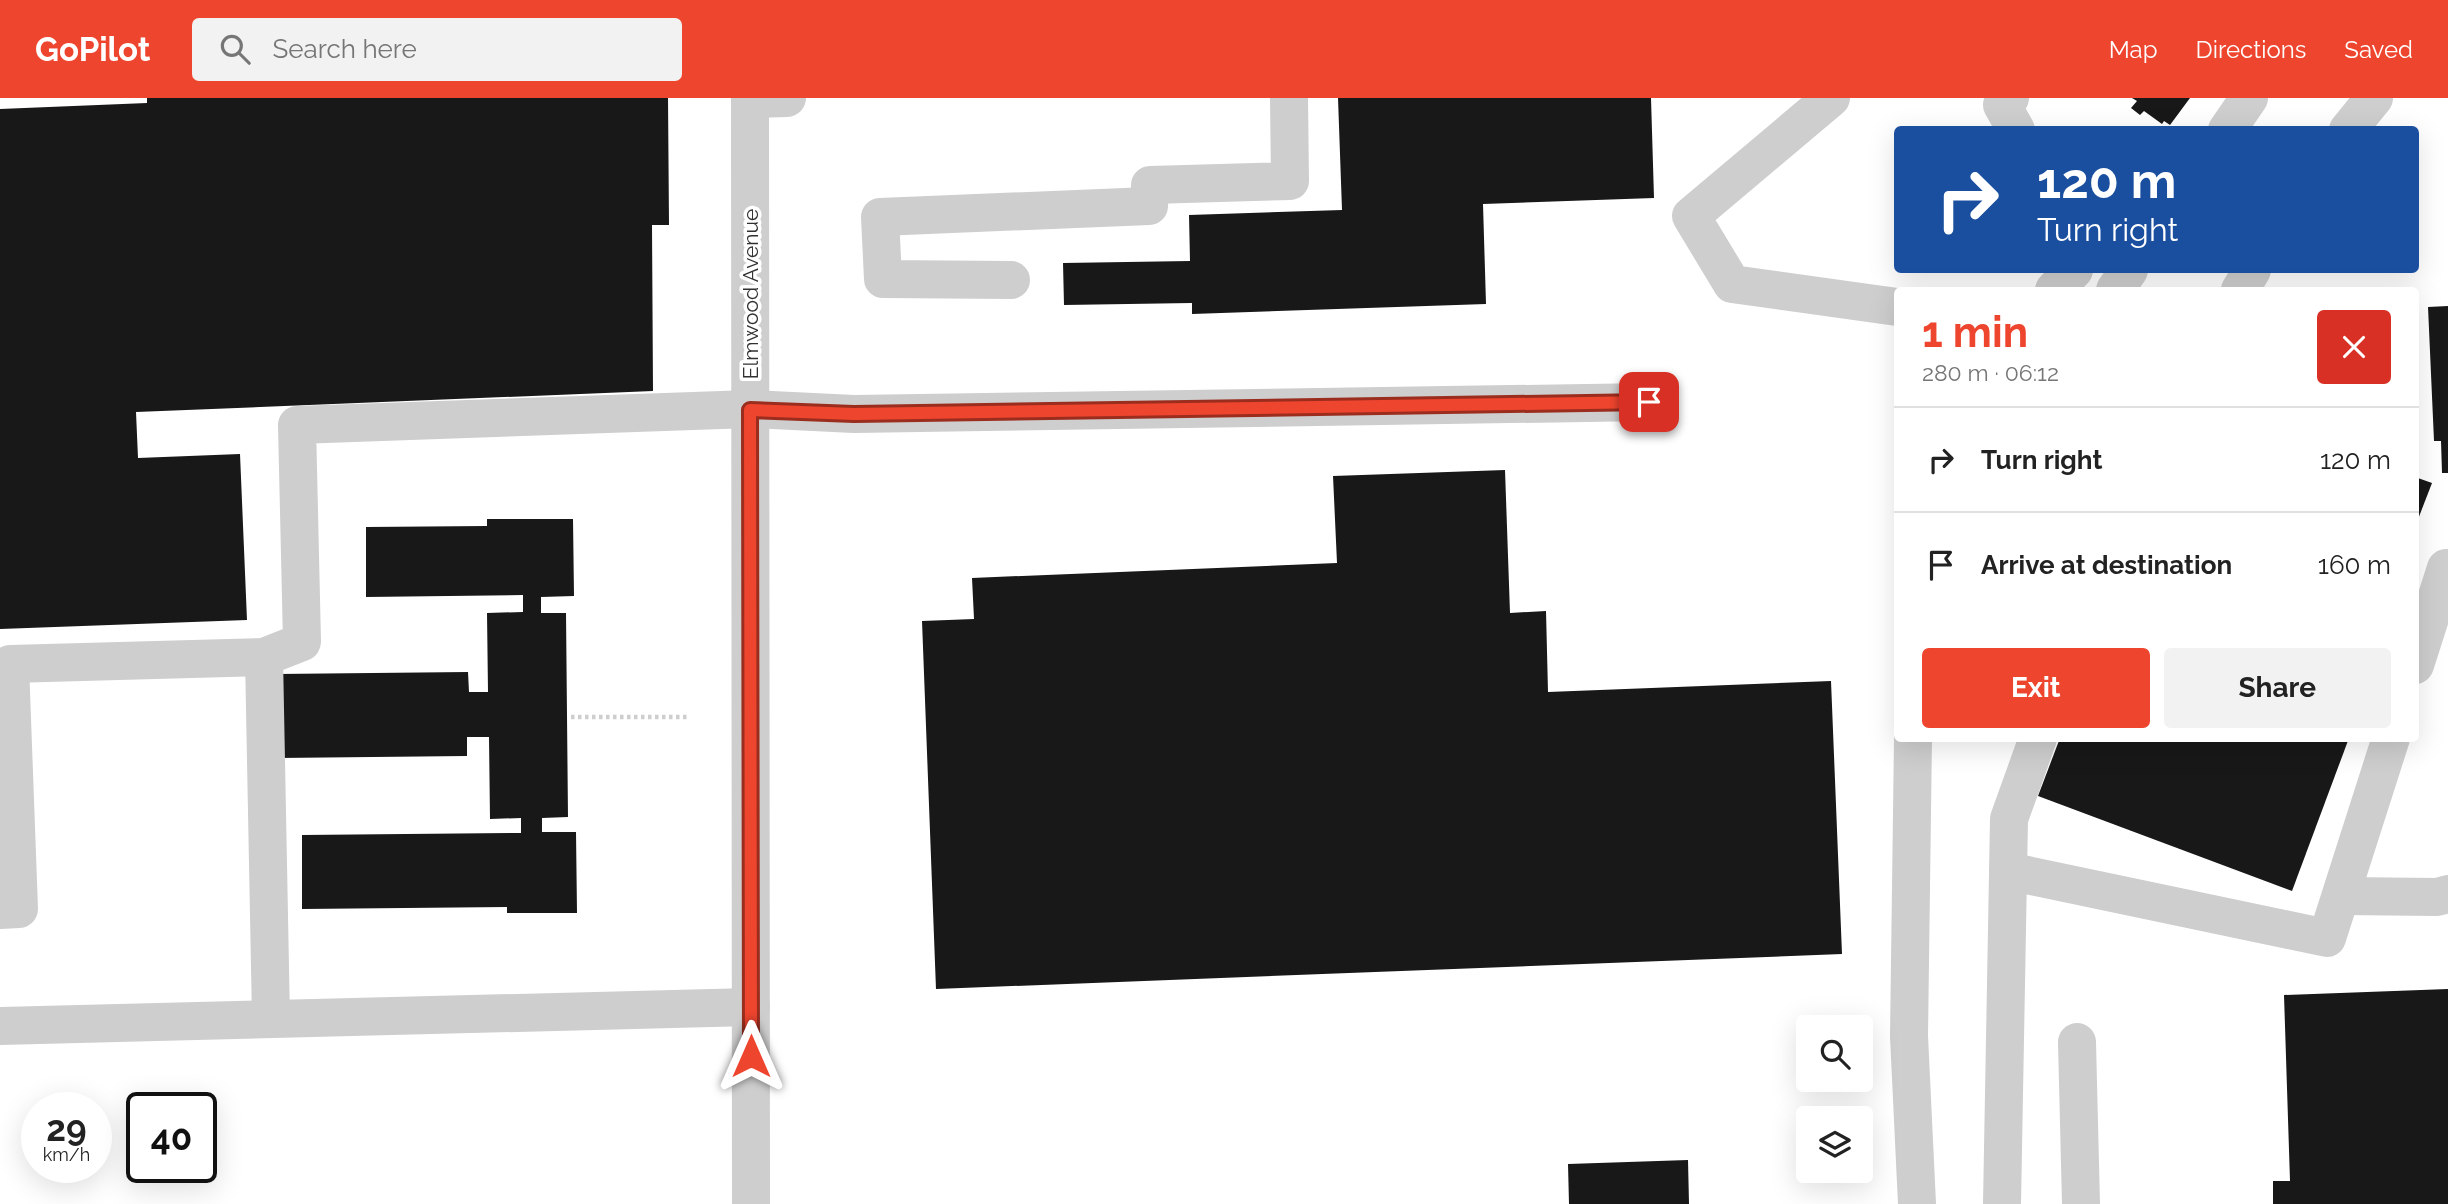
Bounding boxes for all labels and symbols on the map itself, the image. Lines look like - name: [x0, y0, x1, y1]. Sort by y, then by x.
- street label: Elmwood Avenue: [738, 209, 763, 379]
- pin: [1619, 372, 1679, 432]
- position arrow: [714, 1019, 788, 1093]
- speed limit sign: 40: [126, 1092, 217, 1183]

